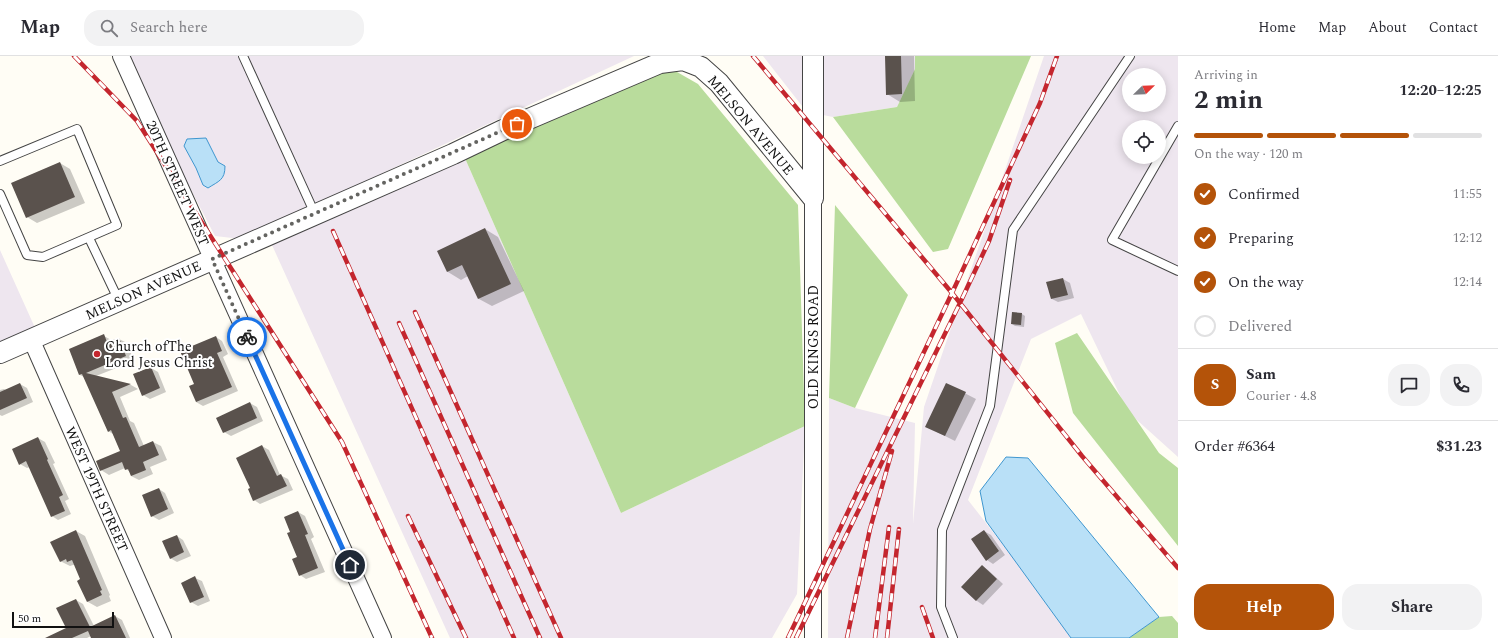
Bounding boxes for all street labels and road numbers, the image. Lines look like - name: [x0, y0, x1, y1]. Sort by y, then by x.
- street label: MELSON AVENUE: [702, 71, 799, 180]
- street label: 20TH STREET WEST: [140, 117, 215, 249]
- street label: MELSON AVENUE: [82, 255, 205, 325]
- street label: OLD KINGS ROAD: [803, 285, 824, 409]
- street label: WEST 19TH STREET: [59, 423, 134, 555]

